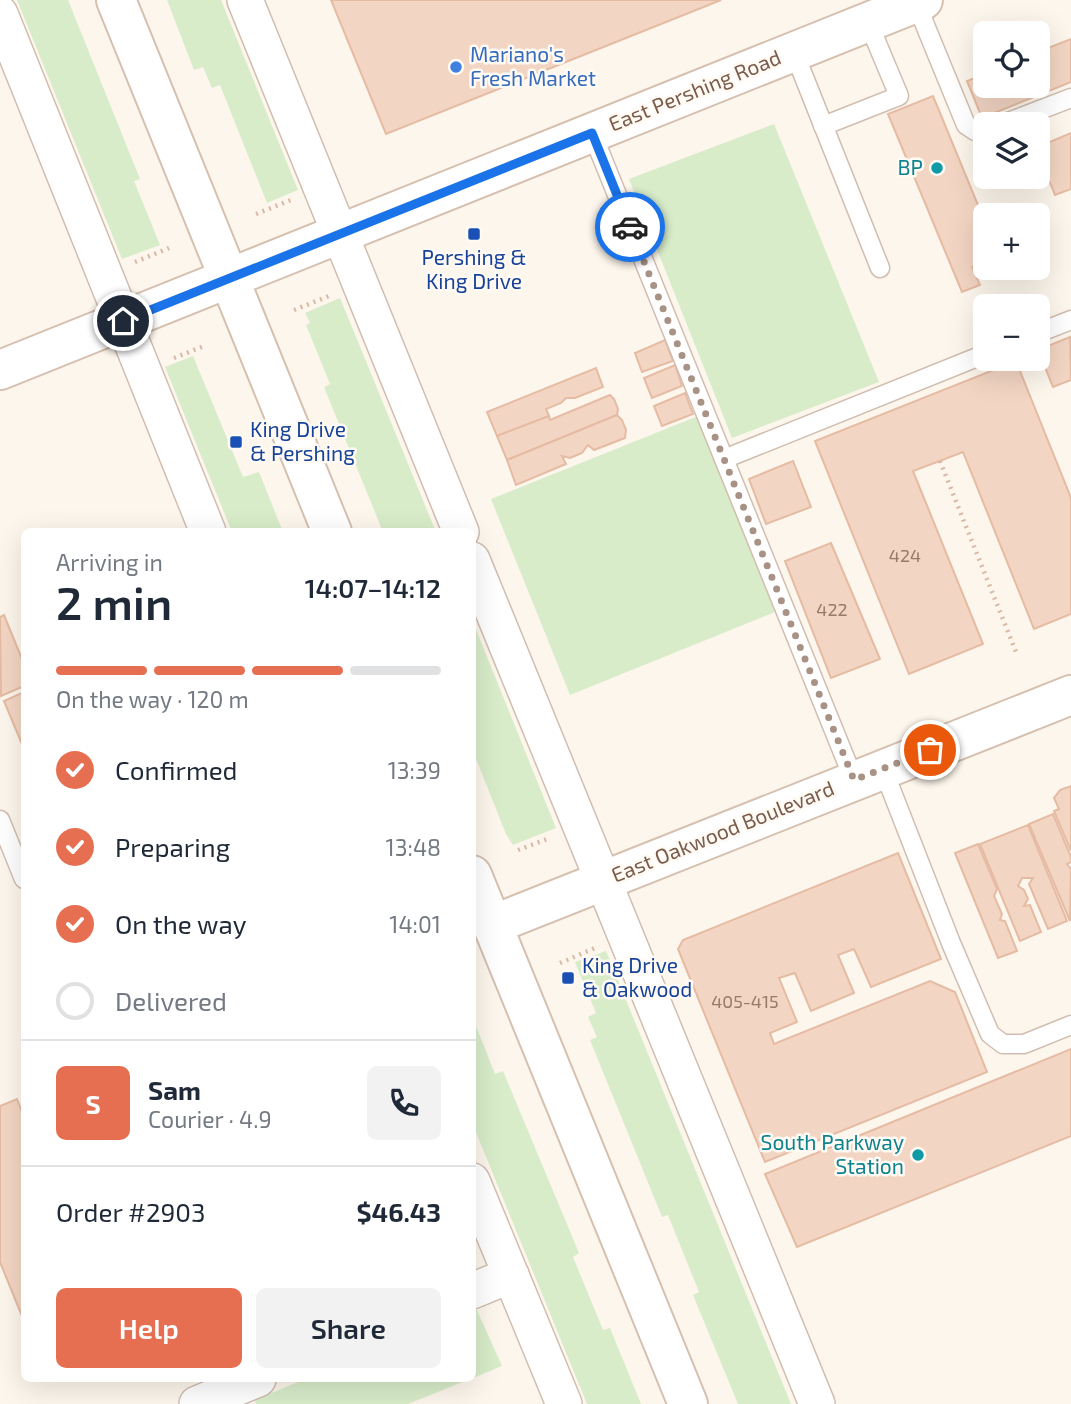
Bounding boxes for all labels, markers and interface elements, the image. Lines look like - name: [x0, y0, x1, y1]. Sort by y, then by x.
- map controls: [973, 21, 1050, 371]
- button: locate: [973, 21, 1050, 98]
- place label: Mariano's Fresh Market: [470, 41, 596, 90]
- street label: East Pershing Road: [605, 44, 784, 136]
- marker: Mariano's Fresh Market: [448, 59, 464, 75]
- button: layers: [973, 112, 1050, 189]
- place label: BP: [898, 154, 923, 179]
- marker: BP: [929, 160, 945, 176]
- courier: [595, 192, 665, 262]
- button: +: [973, 203, 1050, 280]
- icon: car: [611, 208, 649, 246]
- marker: Pershing & King Drive: [466, 226, 482, 242]
- place label: Pershing & King Drive: [422, 244, 526, 293]
- pin: [93, 291, 153, 351]
- button: −: [973, 294, 1050, 371]
- icon: home: [104, 302, 142, 340]
- place label: King Drive & Pershing: [250, 416, 355, 465]
- marker: King Drive & Pershing: [228, 434, 244, 450]
- house number: 424: [889, 544, 921, 566]
- text: Arriving in: [56, 548, 163, 576]
- text: 14:07–14:12: [305, 572, 441, 603]
- text: 2 min: [56, 574, 172, 629]
- house number: 422: [816, 598, 848, 620]
- text: On the way · 120 m: [56, 685, 249, 713]
- pin: [900, 720, 960, 780]
- icon: bag: [911, 731, 949, 769]
- icon: check: [56, 751, 94, 789]
- text: Confirmed: [115, 754, 238, 785]
- text: 13:39: [388, 756, 441, 784]
- street label: East Oakwood Boulevard: [607, 774, 837, 887]
- icon: check: [56, 828, 94, 866]
- text: Preparing: [115, 831, 230, 862]
- text: 13:48: [386, 833, 441, 861]
- icon: check: [56, 905, 94, 943]
- text: On the way: [115, 908, 246, 939]
- text: 14:01: [389, 910, 441, 938]
- place label: King Drive & Oakwood: [582, 952, 692, 1001]
- marker: King Drive & Oakwood: [560, 970, 576, 986]
- text: Delivered: [115, 985, 227, 1016]
- house number: 405-415: [711, 990, 779, 1012]
- button: phone: [367, 1066, 441, 1140]
- text: Sam: [148, 1074, 201, 1105]
- text: S: [85, 1088, 101, 1119]
- text: Courier · 4.9: [148, 1105, 272, 1133]
- place label: South Parkway Station: [761, 1129, 904, 1178]
- marker: South Parkway Station: [910, 1147, 926, 1163]
- text: Order #2903: [56, 1196, 206, 1227]
- text: $46.43: [356, 1196, 441, 1227]
- button: Help: [56, 1288, 242, 1368]
- button: Share: [256, 1288, 441, 1368]

